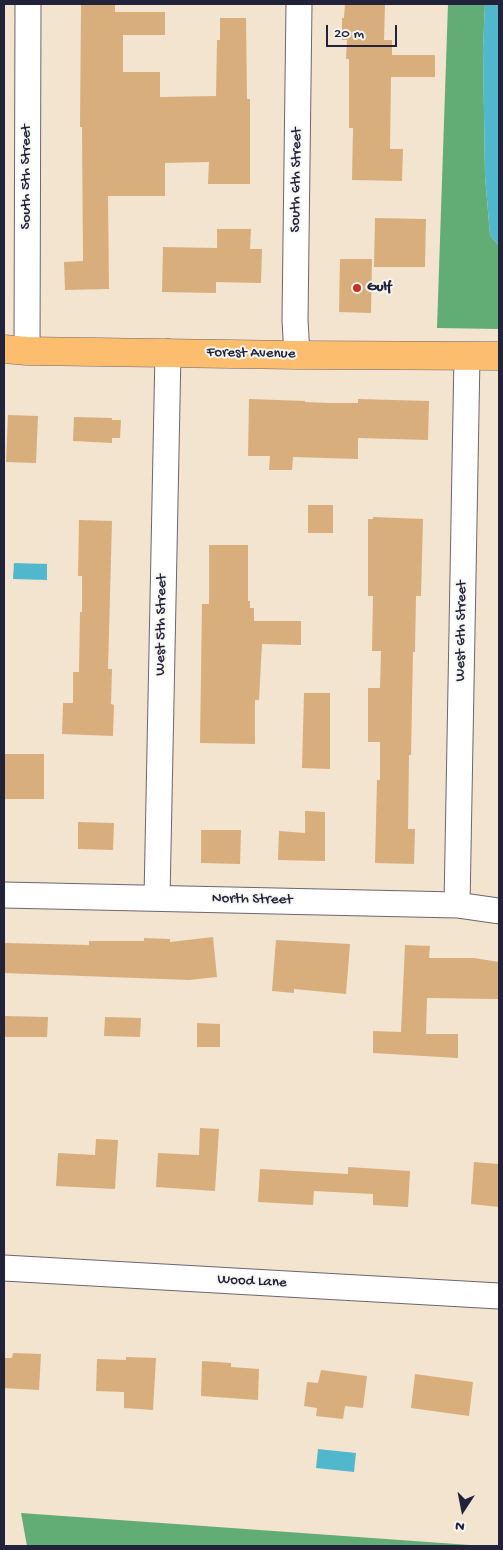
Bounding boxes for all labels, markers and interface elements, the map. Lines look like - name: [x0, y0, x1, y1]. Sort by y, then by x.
- scale bar: [328, 15, 399, 47]
- text: 20 m: [334, 25, 364, 43]
- street label: South 5th Street: [18, 124, 36, 230]
- street label: South 6th Street: [287, 127, 307, 233]
- place label: Gulf: [367, 279, 391, 297]
- marker: Gulf: [351, 282, 363, 294]
- street label: Forest Avenue: [206, 344, 296, 364]
- street label: West 5th Street: [152, 574, 172, 676]
- street label: West 6th Street: [452, 580, 472, 682]
- street label: North Street: [212, 890, 292, 910]
- street label: Wood Lane: [217, 1271, 287, 1293]
- north arrow: [438, 1485, 488, 1535]
- text: N: [454, 1516, 466, 1534]

